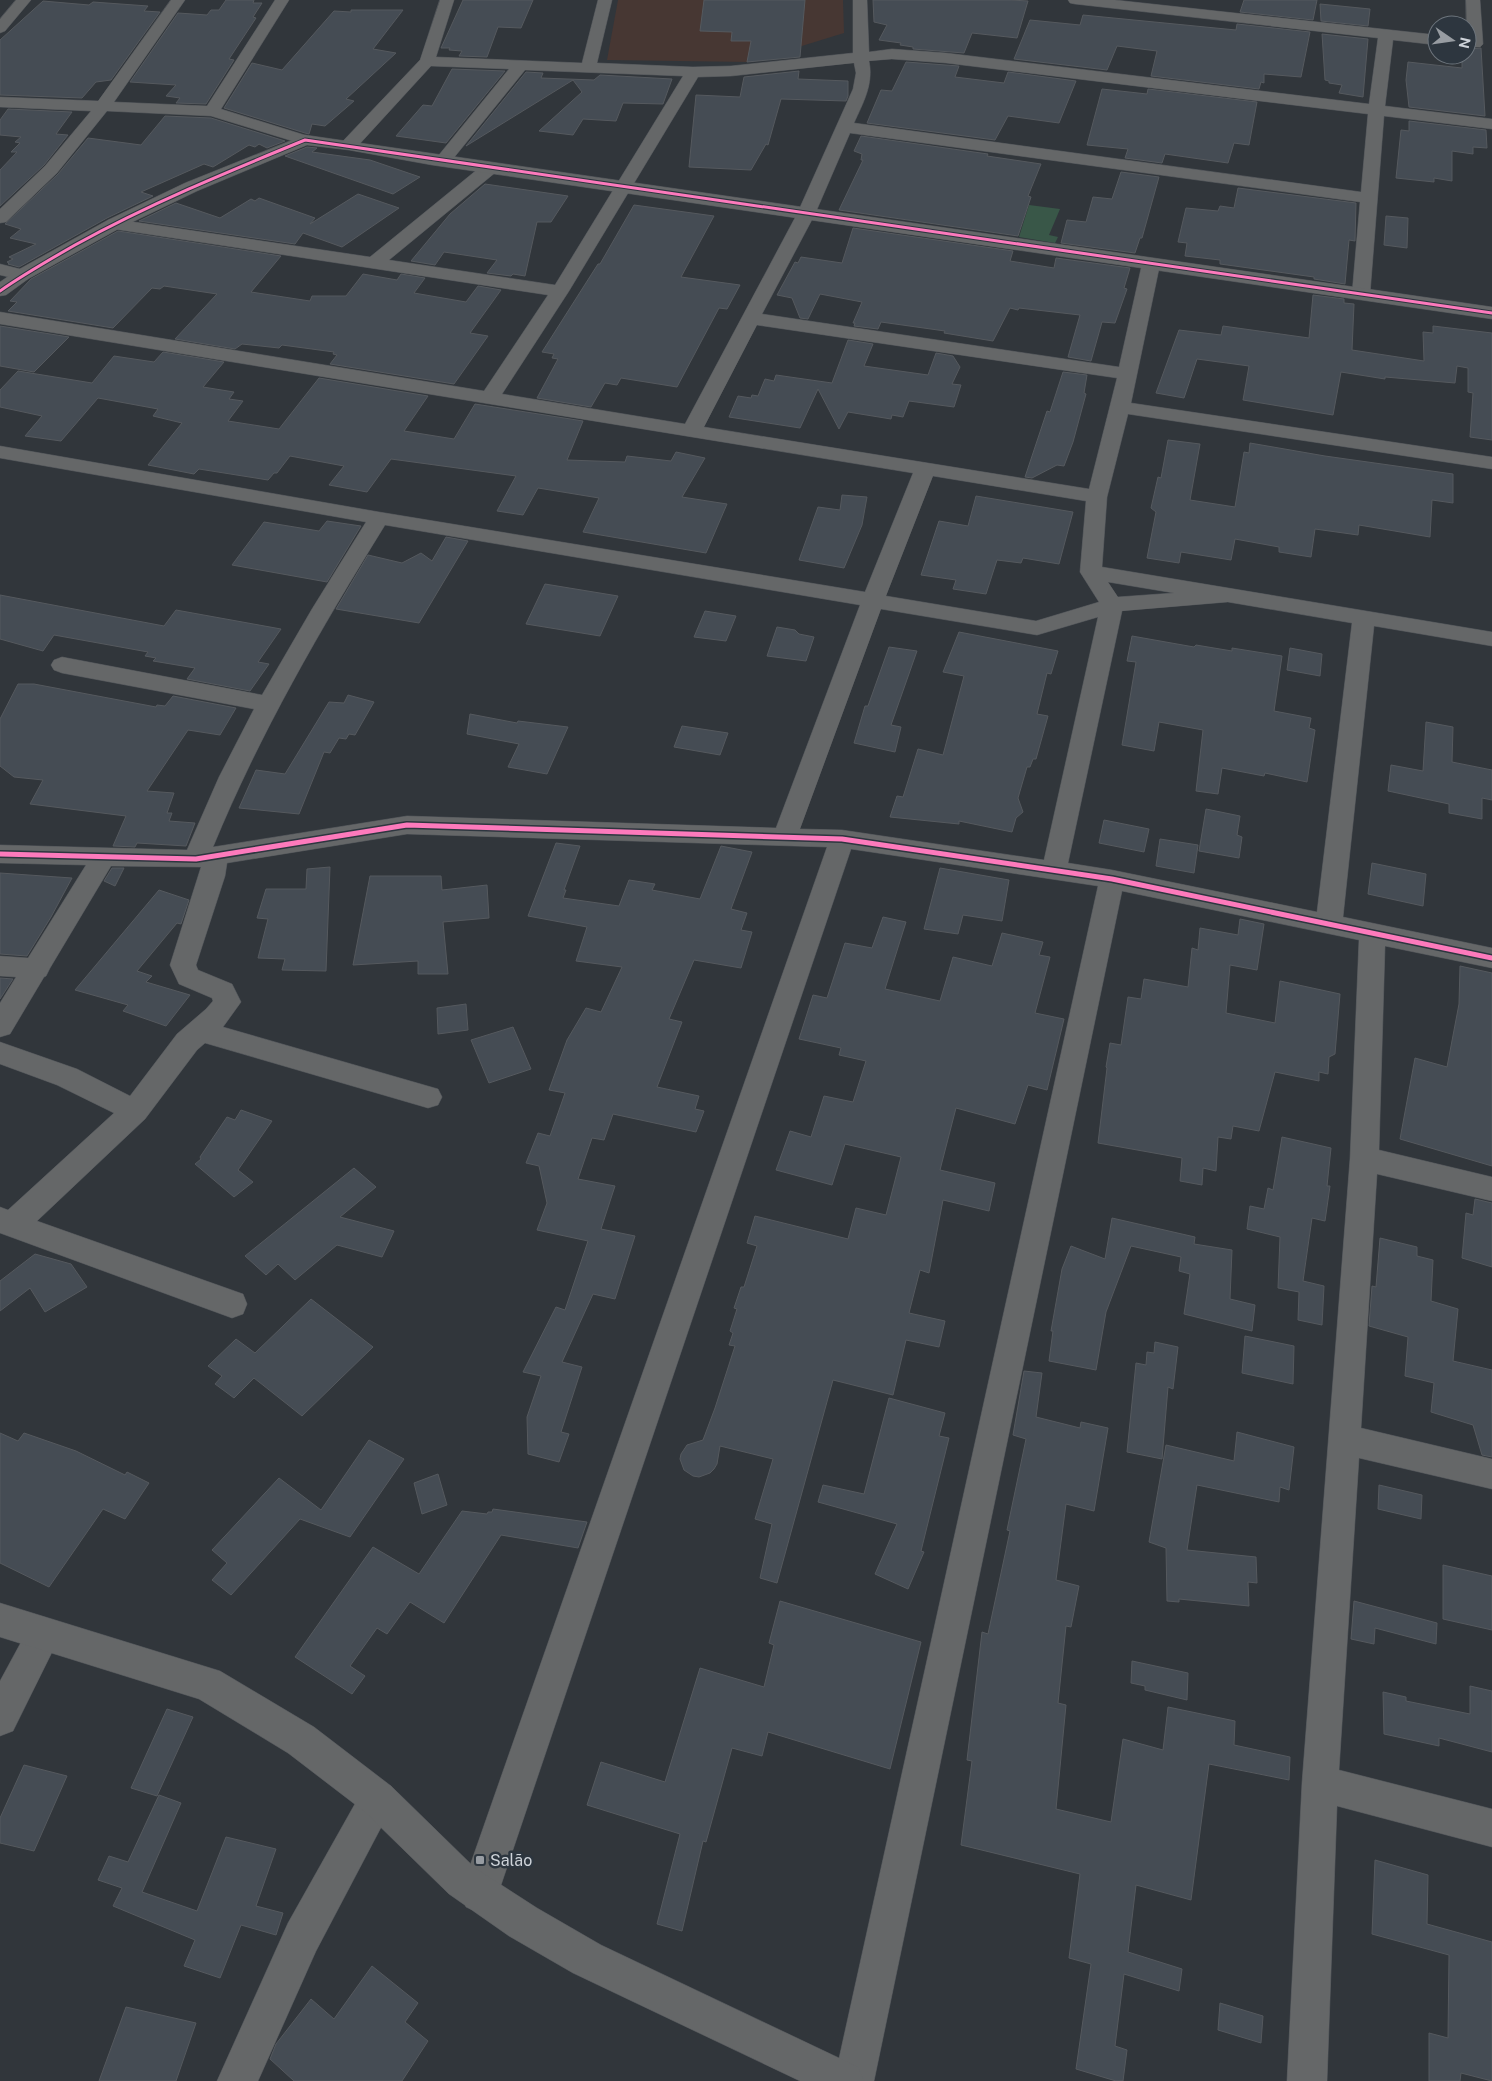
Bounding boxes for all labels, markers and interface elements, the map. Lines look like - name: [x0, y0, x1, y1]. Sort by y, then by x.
- north arrow: [1427, 15, 1477, 65]
- text: N: [1456, 36, 1474, 50]
- place label: Salão: [490, 1851, 532, 1870]
- marker: Salão: [474, 1854, 486, 1866]

